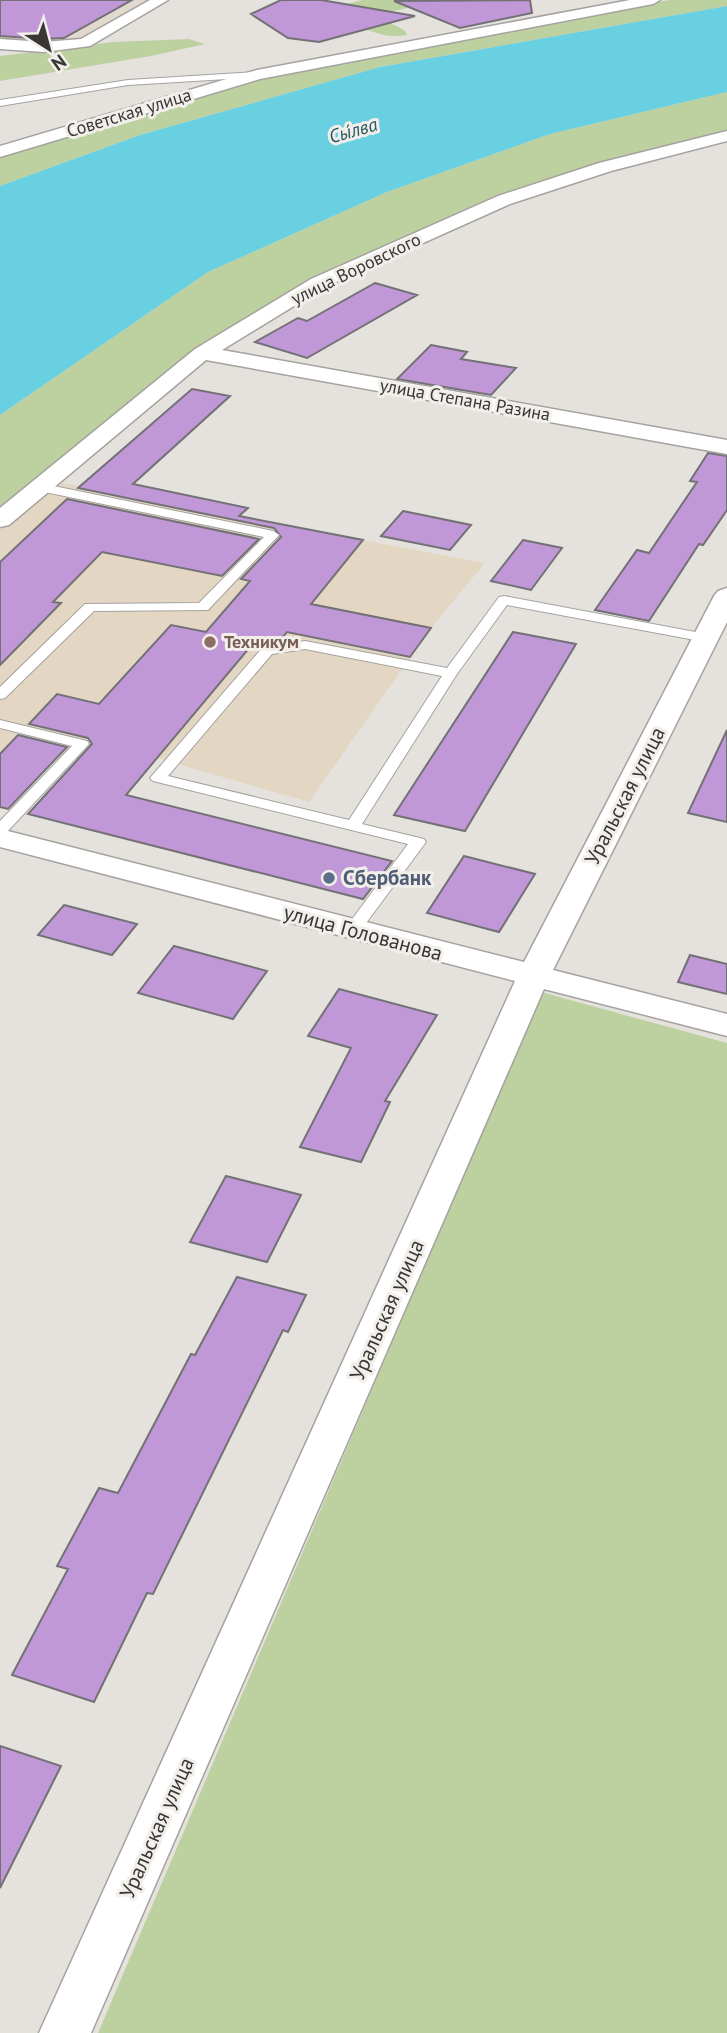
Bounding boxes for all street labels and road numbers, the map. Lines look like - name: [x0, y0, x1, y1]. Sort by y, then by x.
- street label: Советская улица: [64, 83, 194, 142]
- street label: улица Воровского: [287, 227, 424, 310]
- street label: улица Степана Разина: [378, 373, 552, 426]
- street label: Уральская улица: [578, 722, 671, 869]
- street label: улица Голованова: [281, 898, 446, 967]
- street label: Уральская улица: [343, 1235, 430, 1384]
- street label: Уральская улица: [113, 1753, 200, 1902]

